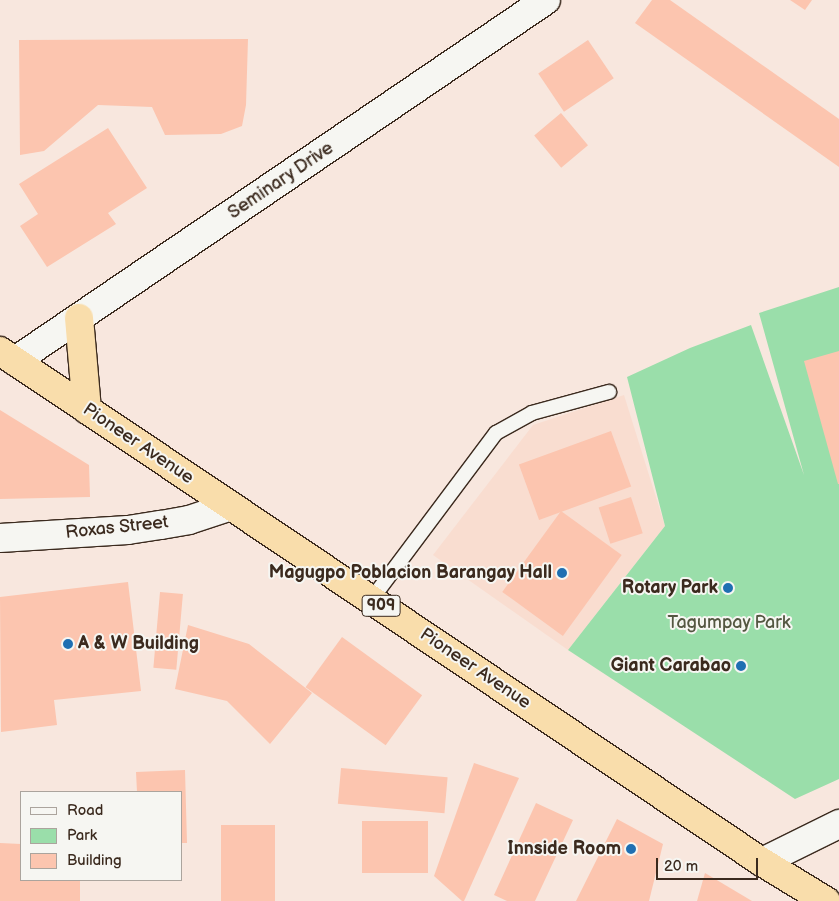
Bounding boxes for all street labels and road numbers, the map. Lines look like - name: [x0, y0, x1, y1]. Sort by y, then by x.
- street label: Seminary Drive: [224, 137, 338, 225]
- street label: Pioneer Avenue: [78, 399, 198, 489]
- street label: Roxas Street: [64, 512, 170, 544]
- road number: 909: [361, 592, 401, 620]
- street label: Pioneer Avenue: [415, 624, 535, 714]

